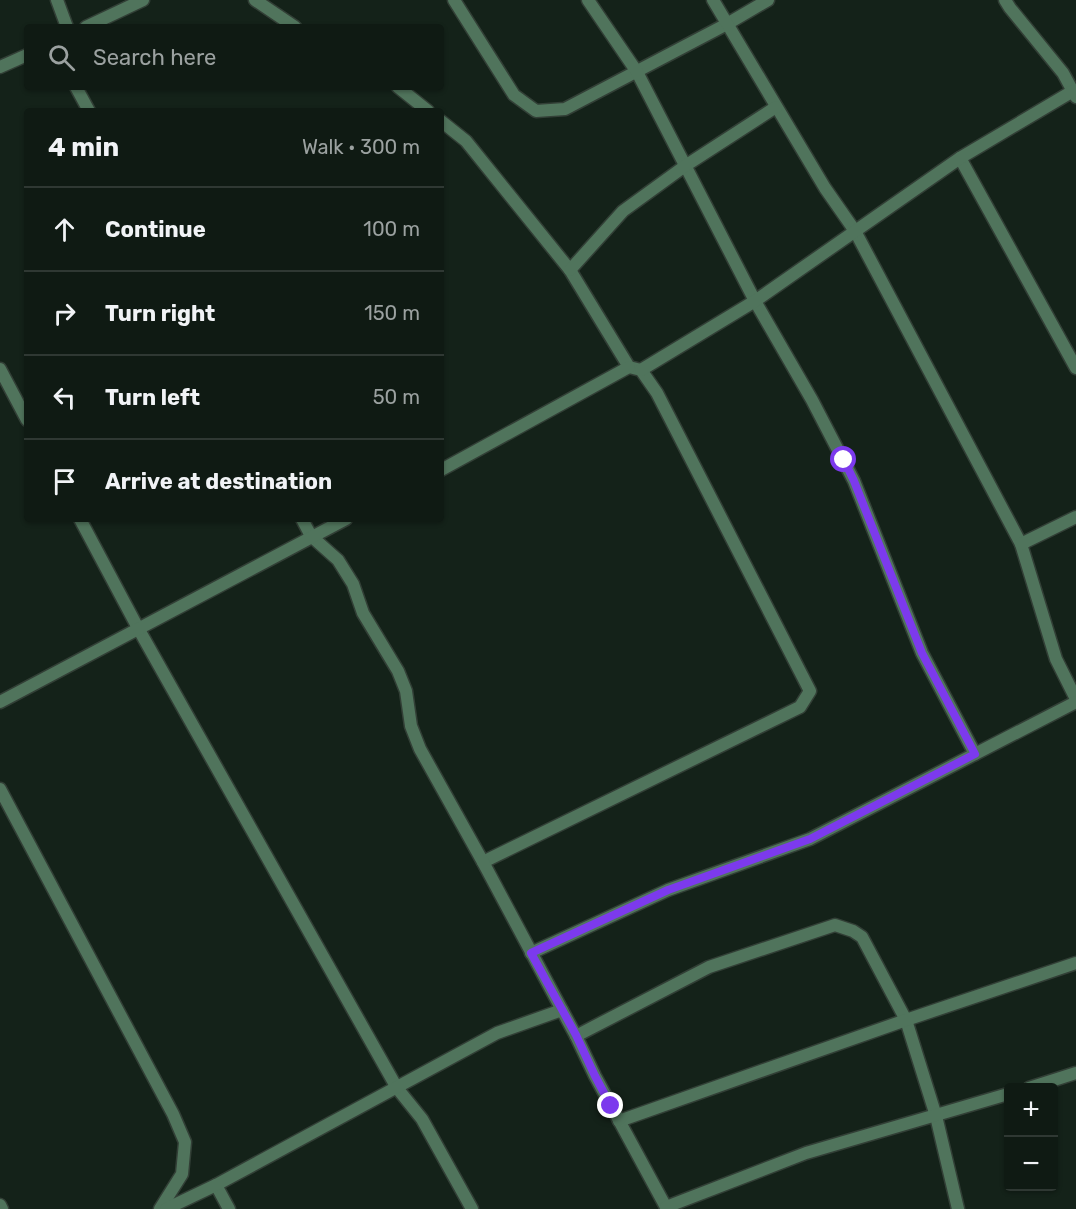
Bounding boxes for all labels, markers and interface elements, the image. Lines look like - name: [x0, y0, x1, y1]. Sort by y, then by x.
- search box: [24, 24, 444, 90]
- icon: search: [45, 41, 78, 74]
- text: Search here: [93, 44, 216, 71]
- text: 4 min: [48, 132, 119, 163]
- text: Walk · 300 m: [302, 135, 420, 159]
- icon: ahead: [48, 213, 81, 246]
- text: Continue: [105, 216, 206, 243]
- text: 100 m: [363, 217, 420, 241]
- icon: right: [48, 297, 81, 330]
- text: Turn right: [105, 300, 215, 327]
- text: 150 m: [364, 301, 420, 325]
- icon: left: [48, 381, 81, 414]
- text: Turn left: [105, 384, 200, 411]
- text: 50 m: [373, 385, 420, 409]
- route start: [830, 446, 856, 472]
- icon: arrive: [48, 465, 81, 498]
- text: Arrive at destination: [105, 468, 332, 495]
- map controls: [1004, 1083, 1058, 1191]
- button: +: [1004, 1083, 1058, 1137]
- route end: [597, 1092, 623, 1118]
- button: −: [1004, 1137, 1058, 1191]

